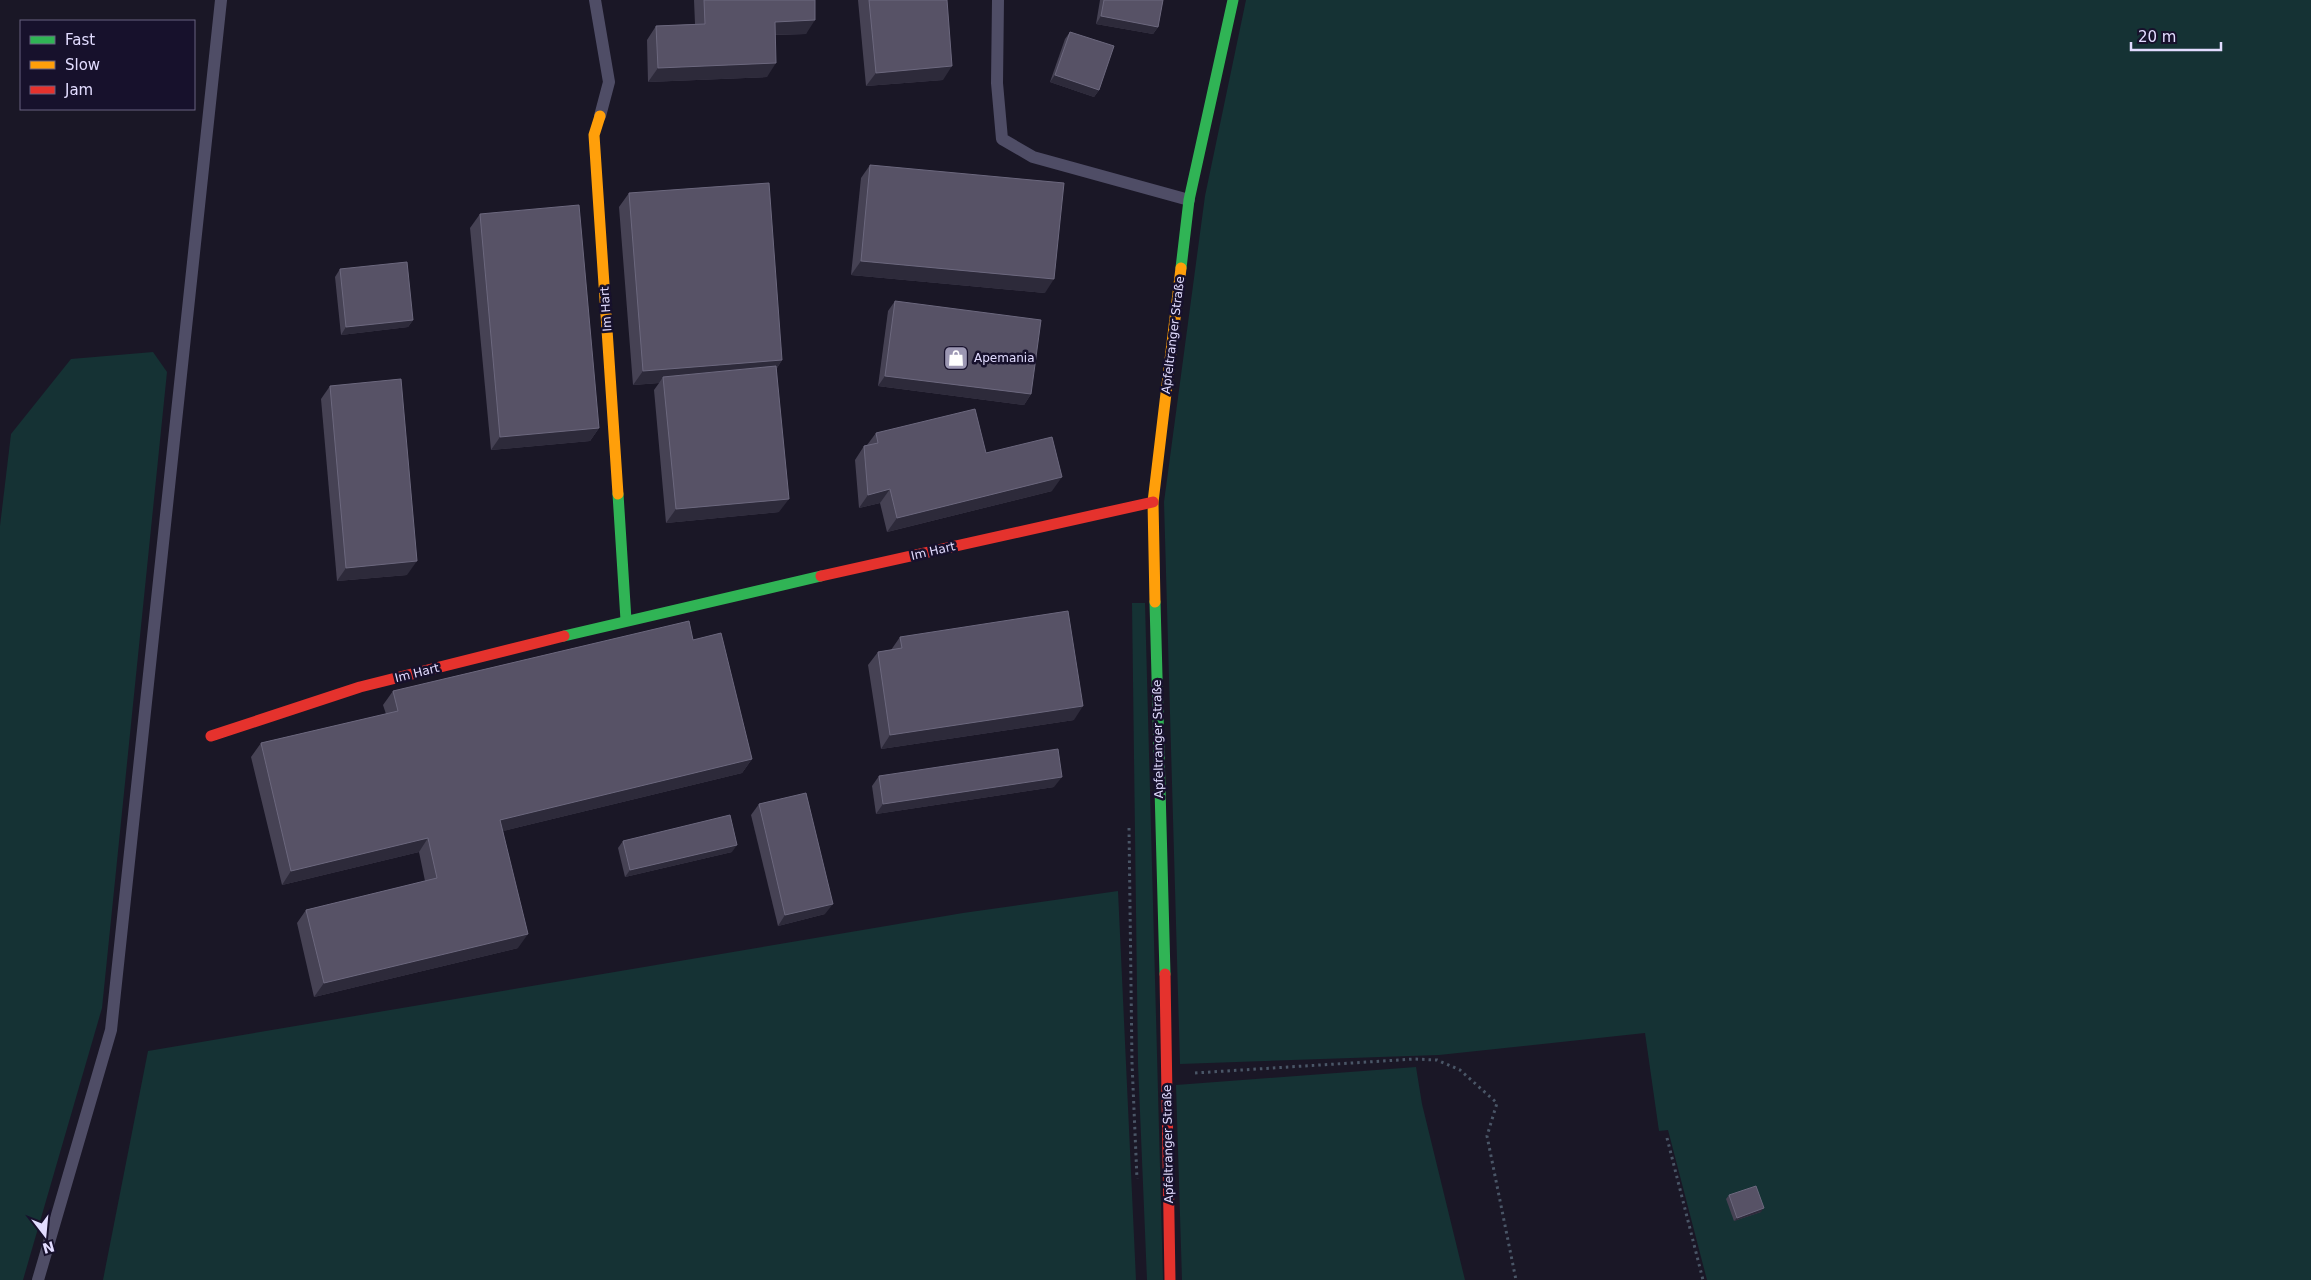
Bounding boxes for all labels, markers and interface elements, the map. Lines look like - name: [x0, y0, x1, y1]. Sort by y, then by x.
- legend: [20, 20, 195, 110]
- scale bar: [2131, 20, 2221, 52]
- text: 20 m: [2138, 28, 2176, 46]
- text: Fast: [65, 31, 95, 49]
- text: Slow: [65, 56, 100, 74]
- text: Jam: [64, 81, 93, 99]
- street label: Apfeltranger Straße: [1159, 275, 1187, 395]
- street label: Im Hart: [597, 286, 615, 332]
- shop icon: Apemania: [943, 345, 969, 371]
- place label: Apemania: [974, 351, 1035, 365]
- street label: Im Hart: [909, 539, 957, 563]
- street label: Im Hart: [393, 661, 441, 685]
- street label: Apfeltranger Straße: [1150, 680, 1166, 798]
- street label: Apfeltranger Straße: [1160, 1085, 1176, 1203]
- north arrow: [20, 1210, 70, 1260]
- text: N: [41, 1238, 56, 1257]

